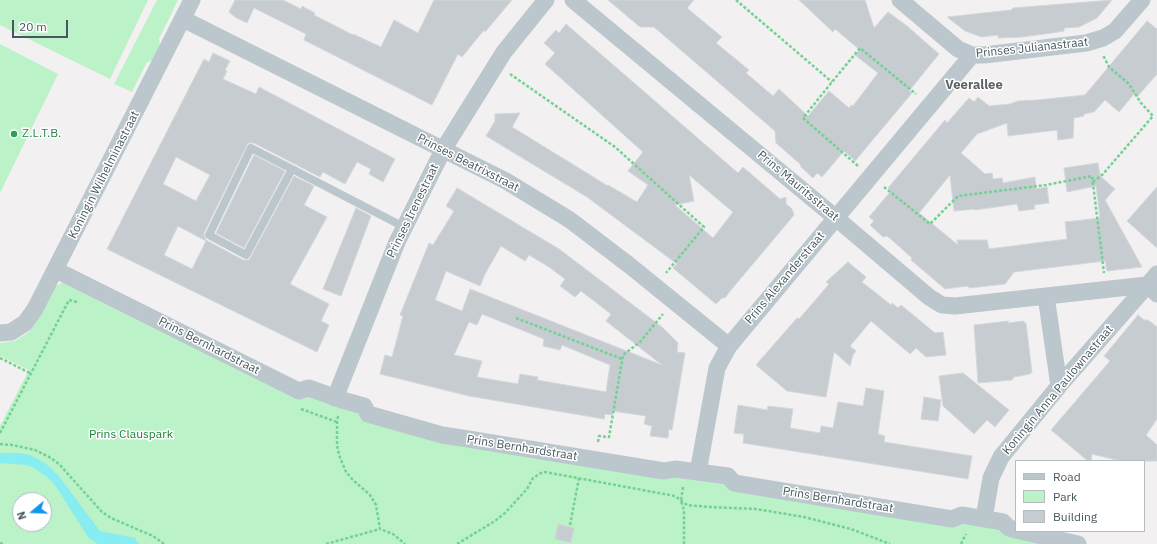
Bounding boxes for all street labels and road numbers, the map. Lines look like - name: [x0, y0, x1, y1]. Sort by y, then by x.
- street label: Prinses Julianastraat: [975, 35, 1089, 61]
- street label: Koningin Wilhelminastraat: [66, 109, 142, 241]
- street label: Prinses Beatrixstraat: [415, 131, 521, 195]
- street label: Prins Mauritsstraat: [754, 148, 842, 224]
- street label: Prinses Irenestraat: [384, 162, 442, 260]
- street label: Prins Alexanderstraat: [742, 229, 828, 327]
- street label: Prins Bernhardstraat: [156, 314, 262, 378]
- street label: Koningin Anna Paulownastraat: [1000, 322, 1116, 458]
- street label: Prins Bernhardstraat: [466, 432, 578, 464]
- street label: Prins Bernhardstraat: [782, 484, 894, 516]

